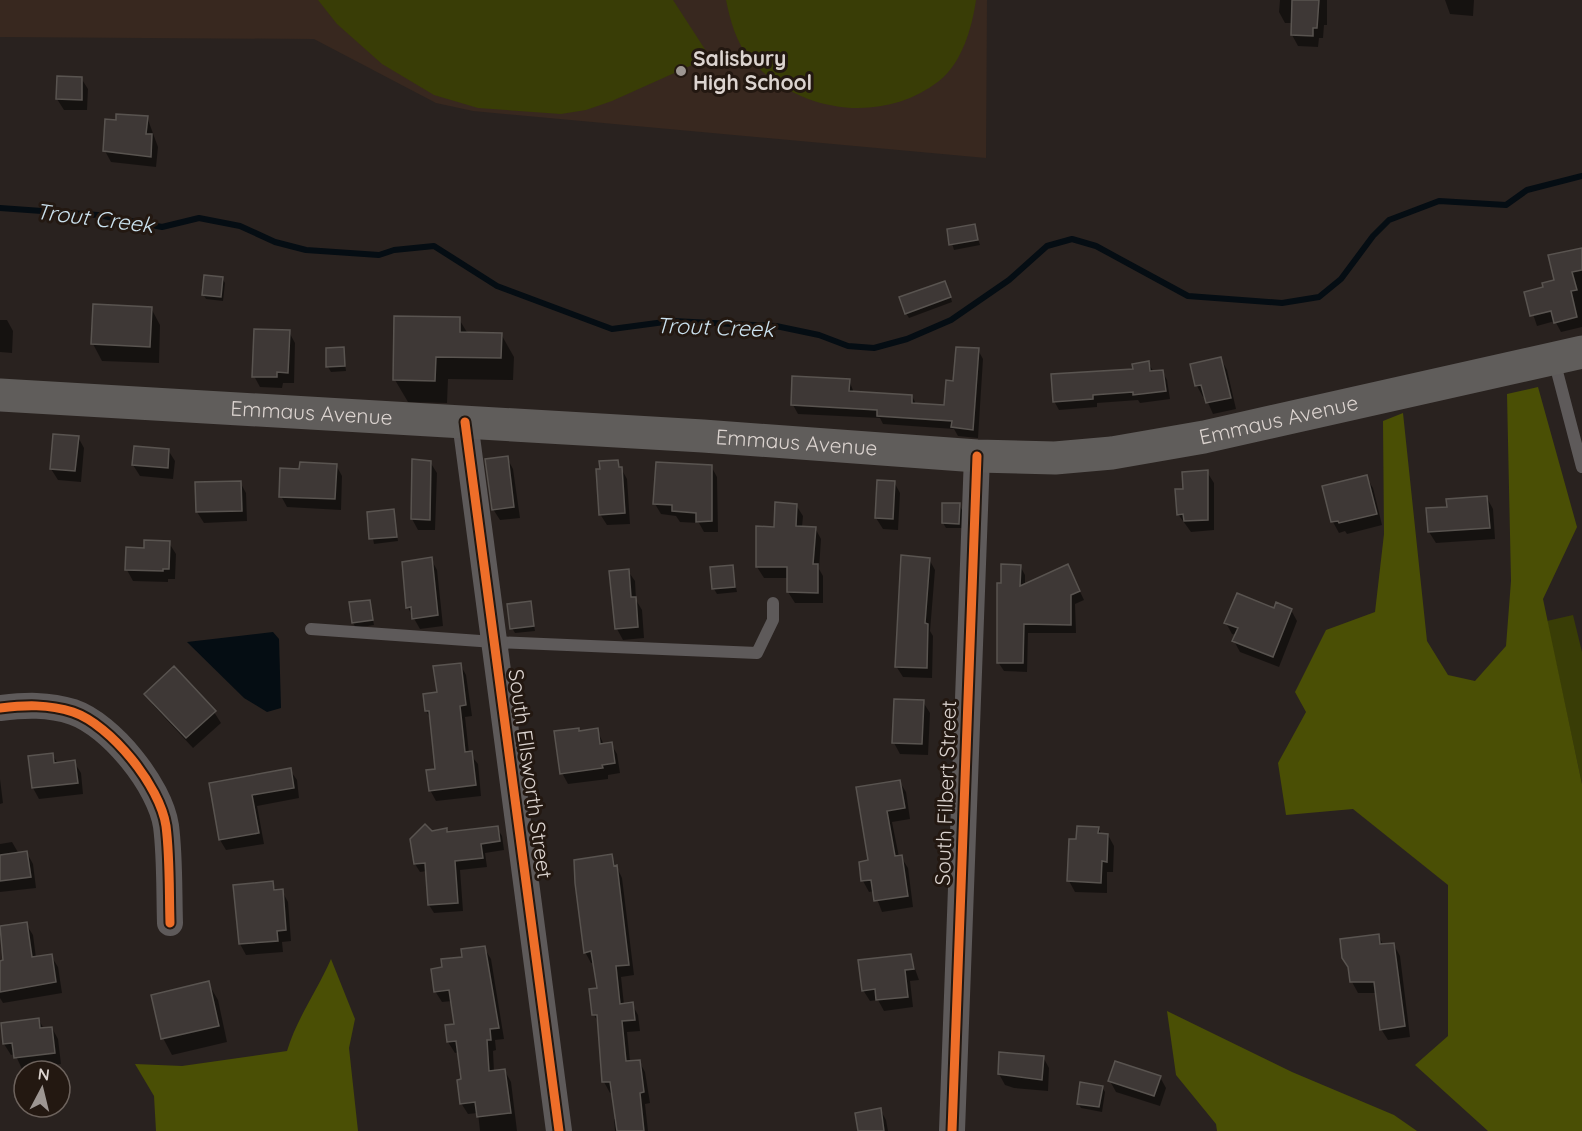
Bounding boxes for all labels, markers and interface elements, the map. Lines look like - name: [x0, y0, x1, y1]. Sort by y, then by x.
- place label: Salisbury High School: [693, 45, 812, 95]
- marker: Salisbury High School: [674, 64, 688, 78]
- water label: Trout Creek: [35, 197, 158, 239]
- water label: Trout Creek: [655, 311, 777, 343]
- street label: Emmaus Avenue: [1196, 389, 1360, 450]
- street label: Emmaus Avenue: [230, 394, 393, 430]
- street label: Emmaus Avenue: [715, 423, 878, 461]
- street label: South Ellsworth Street: [503, 667, 559, 880]
- street label: South Filbert Street: [929, 700, 961, 886]
- north arrow: [12, 1059, 72, 1119]
- text: N: [37, 1063, 51, 1085]

